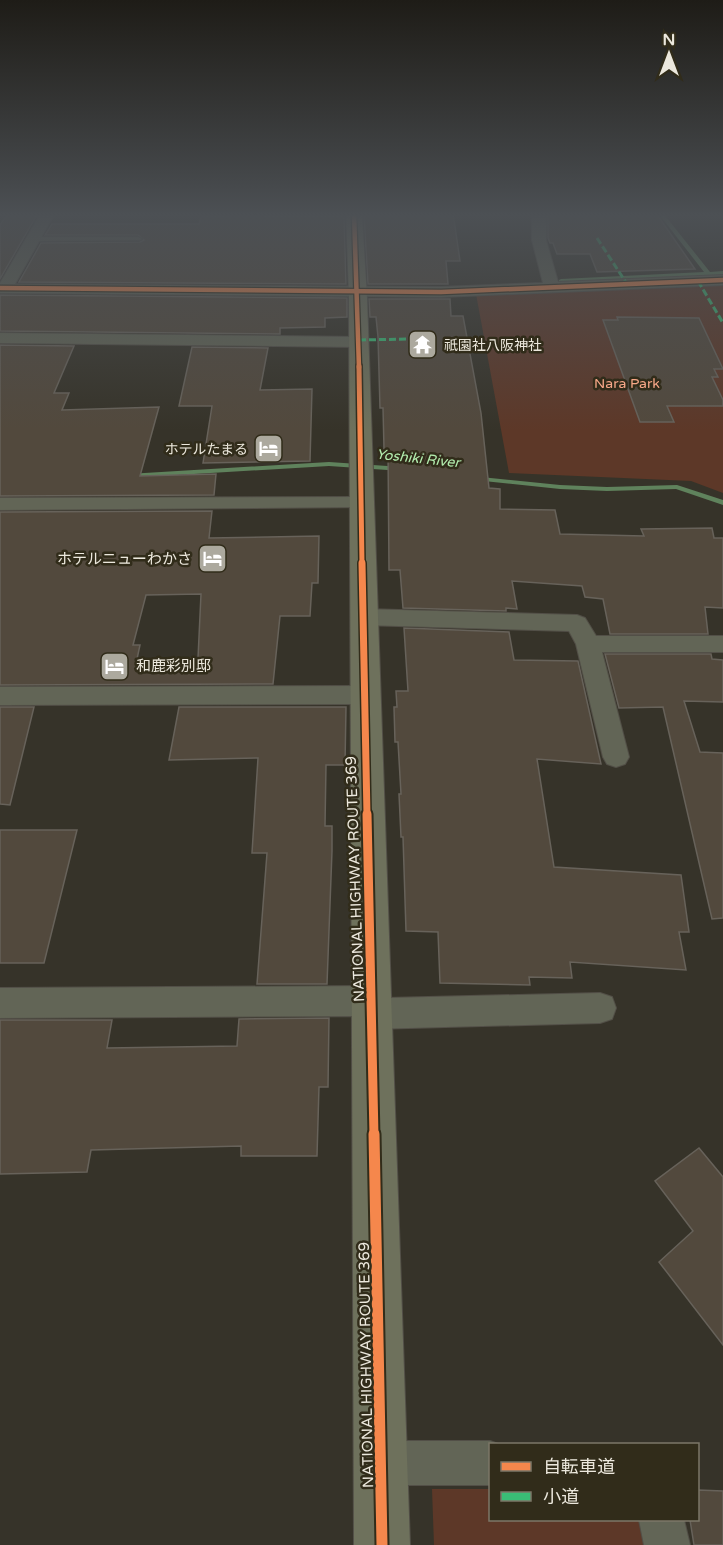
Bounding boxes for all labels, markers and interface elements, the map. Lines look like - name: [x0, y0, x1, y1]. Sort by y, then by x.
- north arrow: [639, 24, 699, 84]
- text: N: [663, 30, 675, 50]
- temple icon: 祇園社八阪神社: [407, 329, 439, 361]
- place label: 祇園社八阪神社: [444, 337, 542, 354]
- park label: Nara Park: [594, 375, 660, 392]
- hotel icon: ホテルたまる: [253, 433, 285, 465]
- place label: ホテルたまる: [164, 441, 248, 458]
- water label: Yoshiki River: [375, 446, 462, 472]
- hotel icon: ホテルニューわかさ: [197, 543, 229, 575]
- place label: ホテルニューわかさ: [57, 550, 192, 568]
- hotel icon: 和鹿彩別邸: [99, 650, 131, 682]
- place label: 和鹿彩別邸: [136, 657, 211, 675]
- street label: NATIONAL HIGHWAY ROUTE 369: [342, 756, 368, 1002]
- street label: NATIONAL HIGHWAY ROUTE 369: [355, 1242, 377, 1488]
- legend: [489, 1443, 699, 1521]
- text: 自転車道: [543, 1456, 615, 1478]
- text: 小道: [543, 1486, 579, 1508]

